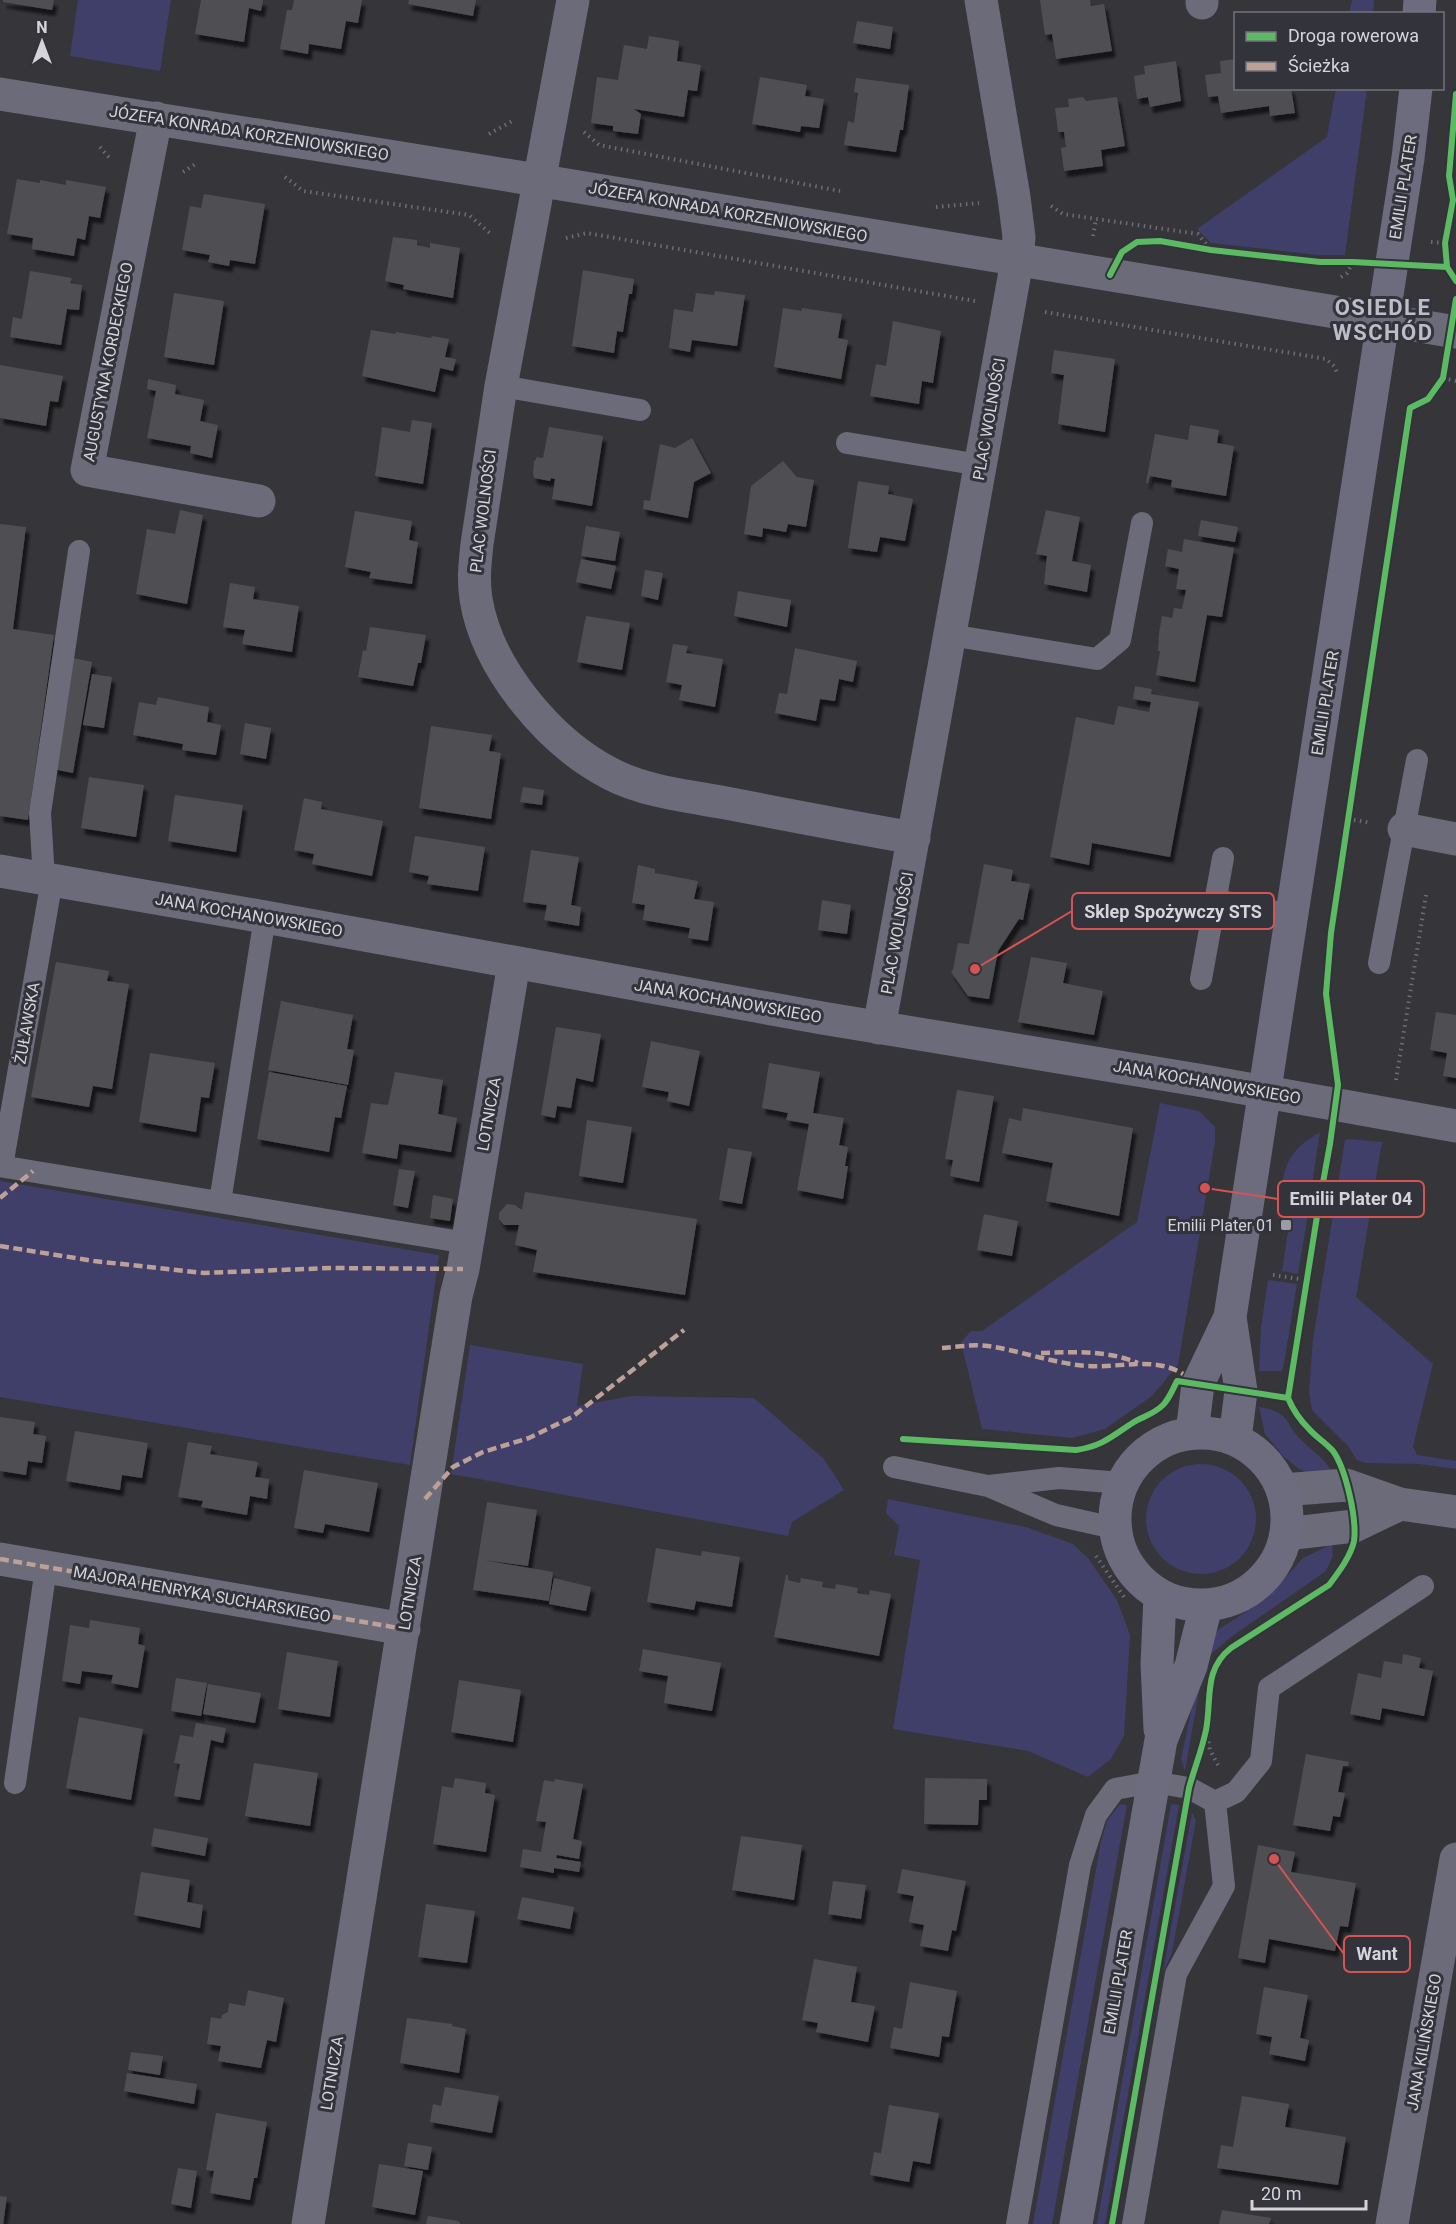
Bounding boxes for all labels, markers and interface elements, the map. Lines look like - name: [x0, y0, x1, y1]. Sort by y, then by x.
- north arrow: [12, 12, 72, 72]
- legend: [1234, 12, 1444, 90]
- text: N: [36, 18, 48, 37]
- text: Droga rowerowa: [1288, 25, 1419, 46]
- text: Ścieżka: [1288, 55, 1350, 76]
- street label: JÓZEFA KONRADA KORZENIOWSKIEGO: [108, 101, 390, 164]
- street label: EMILII PLATER: [1385, 133, 1421, 241]
- street label: JÓZEFA KONRADA KORZENIOWSKIEGO: [587, 177, 869, 246]
- street label: AUGUSTYNA KORDECKIEGO: [79, 261, 137, 463]
- district label: OSIEDLE WSCHÓD: [1332, 295, 1434, 345]
- street label: PLAC WOLNOŚCI: [968, 356, 1009, 482]
- street label: PLAC WOLNOŚCI: [465, 448, 500, 574]
- street label: EMILII PLATER: [1307, 649, 1343, 757]
- street label: PLAC WOLNOŚCI: [876, 870, 917, 996]
- street label: JANA KOCHANOWSKIEGO: [154, 889, 344, 941]
- callout: Sklep Spożywczy STS: [1072, 893, 1274, 929]
- text: Sklep Spożywczy STS: [1084, 901, 1262, 922]
- street label: JANA KOCHANOWSKIEGO: [633, 975, 823, 1027]
- street label: ŻUŁAWSKA: [10, 980, 44, 1065]
- street label: JANA KOCHANOWSKIEGO: [1112, 1056, 1302, 1108]
- street label: LOTNICZA: [473, 1075, 505, 1152]
- callout: Emilii Plater 04: [1278, 1181, 1424, 1217]
- text: Emilii Plater 04: [1290, 1188, 1412, 1209]
- place label: Emilii Plater 01: [1168, 1216, 1274, 1235]
- marker: Emilii Plater 01: [1279, 1218, 1293, 1232]
- street label: LOTNICZA: [395, 1554, 425, 1631]
- street label: MAJORA HENRYKA SUCHARSKIEGO: [72, 1562, 332, 1626]
- street label: EMILII PLATER: [1099, 1928, 1137, 2036]
- callout: Want: [1344, 1936, 1410, 1972]
- text: Want: [1356, 1943, 1398, 1964]
- street label: JANA KILIŃSKIEGO: [1403, 1972, 1445, 2112]
- street label: LOTNICZA: [317, 2034, 347, 2111]
- scale bar: [1252, 2173, 1366, 2211]
- text: 20 m: [1261, 2183, 1301, 2204]

